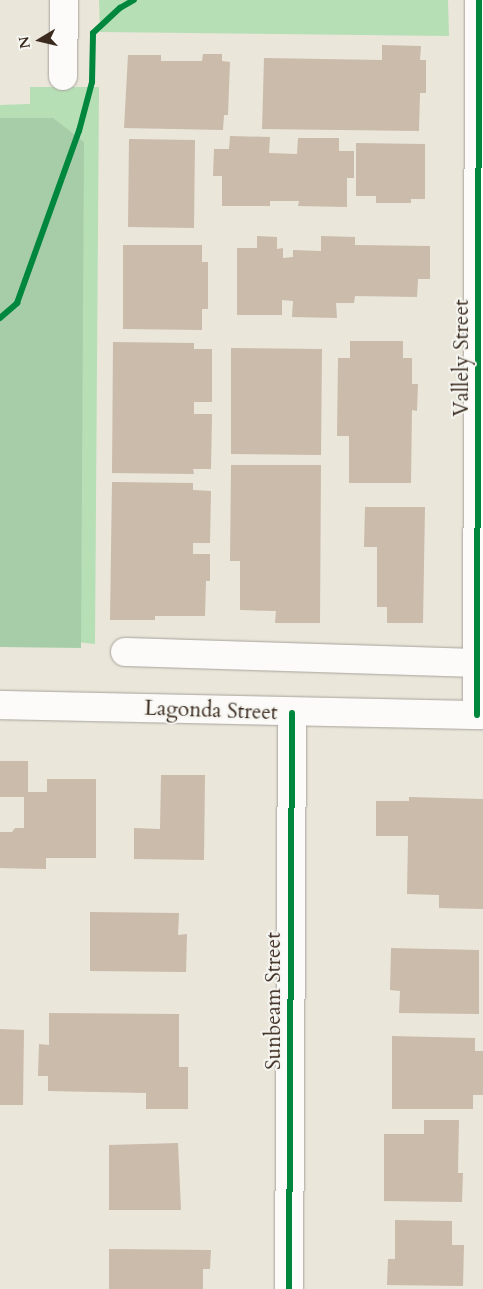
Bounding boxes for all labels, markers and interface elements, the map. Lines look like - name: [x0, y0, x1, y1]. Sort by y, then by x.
- north arrow: [15, 15, 65, 65]
- text: N: [14, 35, 35, 50]
- street label: Vallely Street: [449, 299, 475, 417]
- street label: Lagonda Street: [144, 696, 278, 726]
- street label: Sunbeam Street: [261, 932, 287, 1070]

